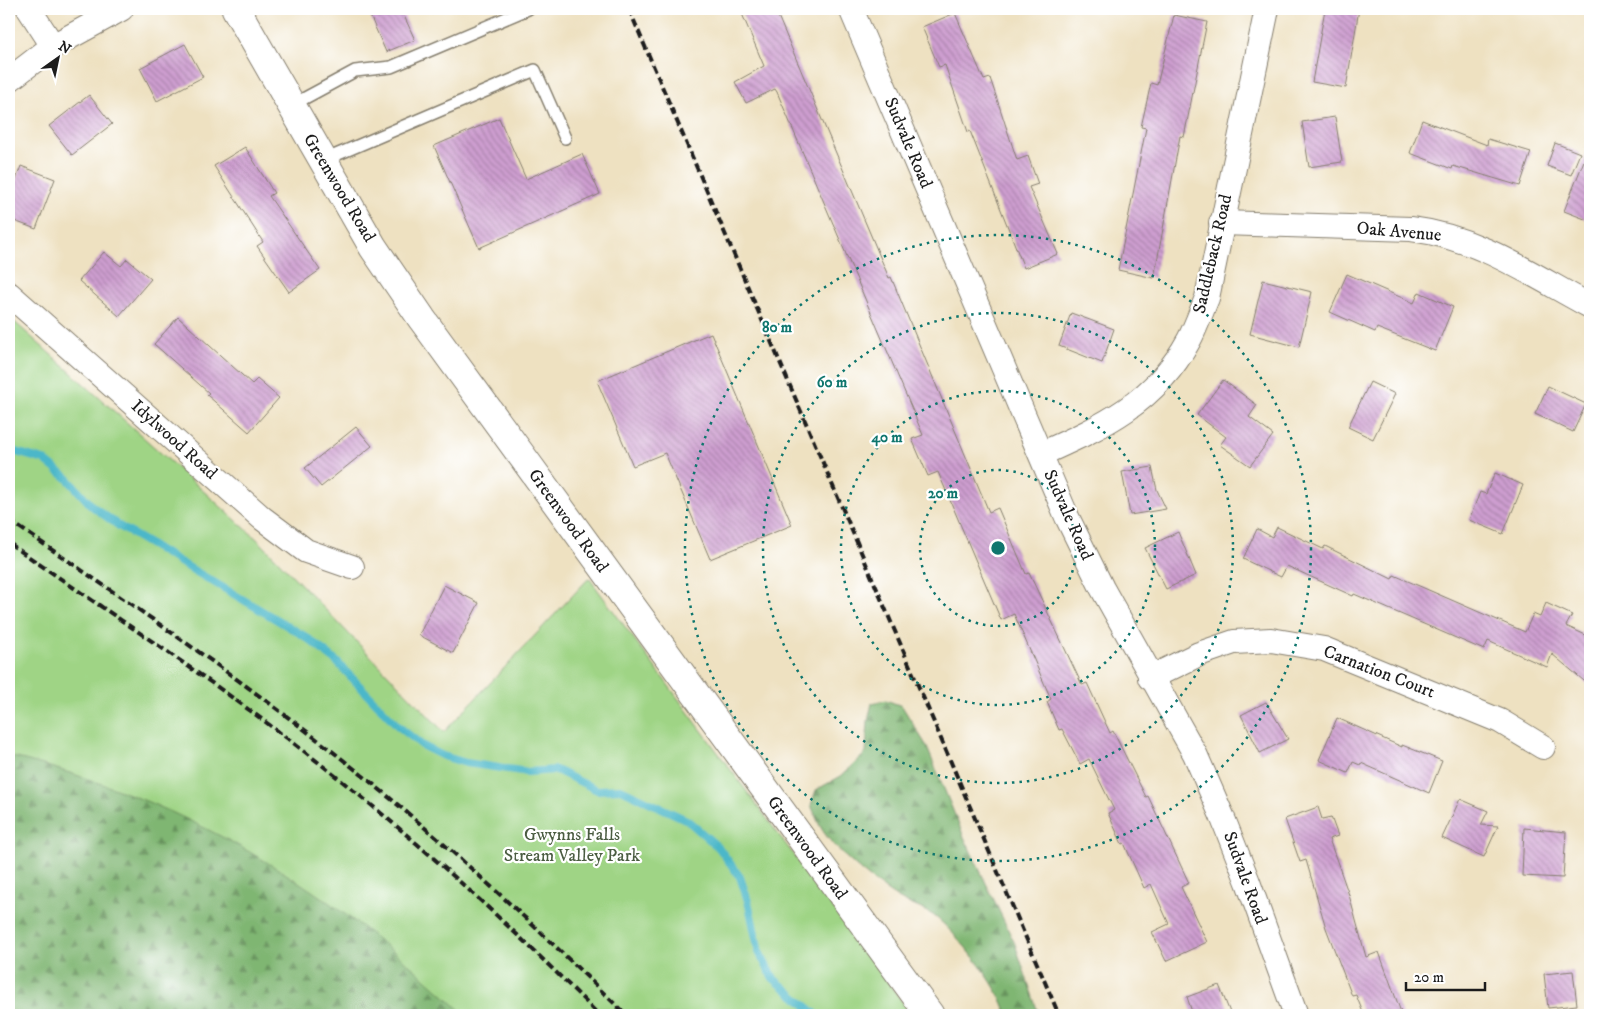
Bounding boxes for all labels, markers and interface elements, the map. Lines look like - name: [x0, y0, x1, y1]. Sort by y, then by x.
- north arrow: [32, 32, 82, 82]
- text: N: [55, 37, 75, 59]
- street label: Sudvale Road: [879, 94, 937, 192]
- street label: Greenwood Road: [298, 130, 380, 246]
- street label: Saddleback Road: [1189, 192, 1237, 316]
- street label: Oak Avenue: [1356, 217, 1442, 247]
- text: 80 m: [762, 318, 793, 337]
- text: 60 m: [817, 373, 848, 392]
- street label: Idylwood Road: [126, 395, 222, 485]
- text: 40 m: [870, 428, 903, 447]
- street label: Greenwood Road: [523, 465, 613, 577]
- street label: Sudvale Road: [1038, 466, 1098, 564]
- text: 20 m: [928, 484, 959, 503]
- centre of rings: [989, 539, 1007, 557]
- street label: Carnation Court: [1320, 641, 1438, 703]
- street label: Greenwood Road: [762, 792, 852, 904]
- park label: Gwynns Falls Stream Valley Park: [504, 824, 640, 867]
- street label: Sudvale Road: [1218, 829, 1272, 927]
- scale bar: [1406, 959, 1485, 991]
- text: 20 m: [1414, 968, 1444, 987]

